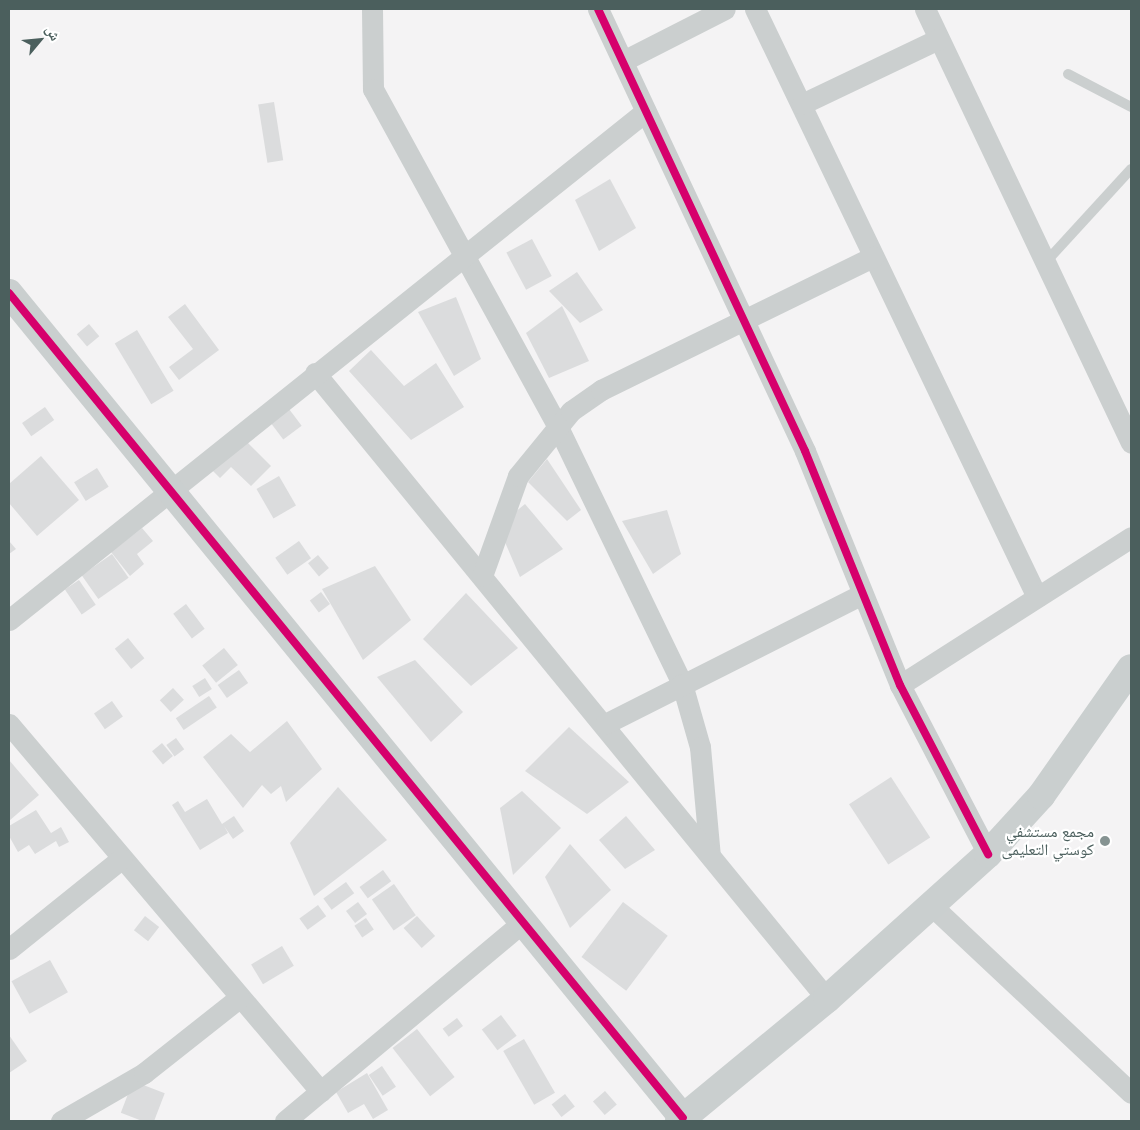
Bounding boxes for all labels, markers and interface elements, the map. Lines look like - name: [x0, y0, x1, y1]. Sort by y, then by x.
- north arrow: [15, 15, 65, 65]
- text: ش: [41, 22, 66, 44]
- place label: مجمع مستشفي كوستي التعليمى: [1001, 822, 1094, 860]
- marker: مجمع مستشفي كوستي التعليمى: [1098, 834, 1112, 848]

